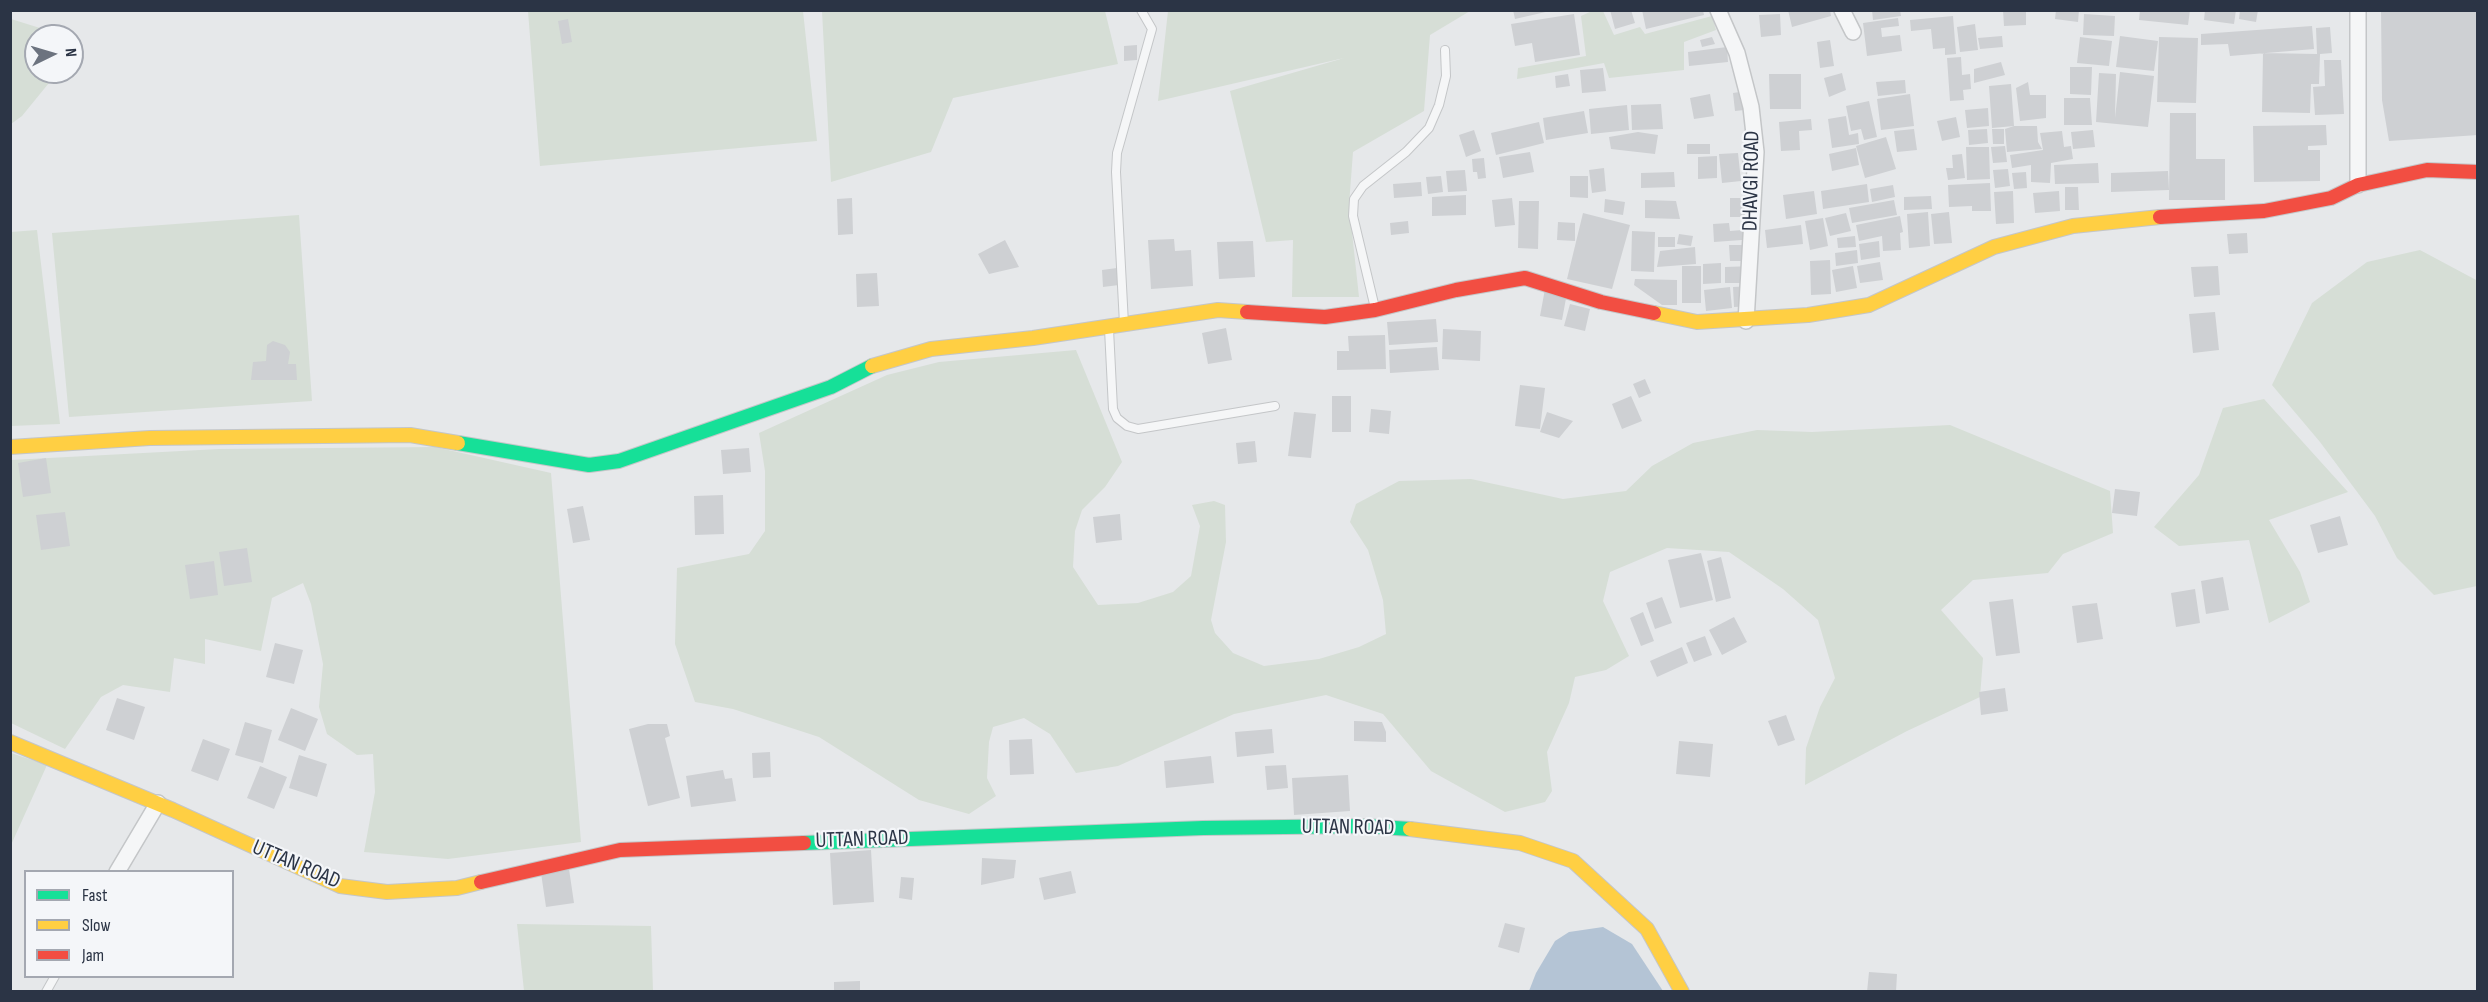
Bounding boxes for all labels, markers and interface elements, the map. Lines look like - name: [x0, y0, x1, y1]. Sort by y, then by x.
- north arrow: [24, 24, 84, 84]
- text: N: [61, 47, 80, 58]
- street label: DHAVGI ROAD: [1738, 131, 1766, 231]
- street label: UTTAN ROAD: [1301, 814, 1395, 842]
- street label: UTTAN ROAD: [815, 825, 909, 855]
- street label: UTTAN ROAD: [248, 835, 344, 895]
- legend: [24, 870, 234, 978]
- text: Fast: [82, 885, 107, 906]
- text: Slow: [82, 915, 111, 936]
- text: Jam: [82, 945, 104, 966]

